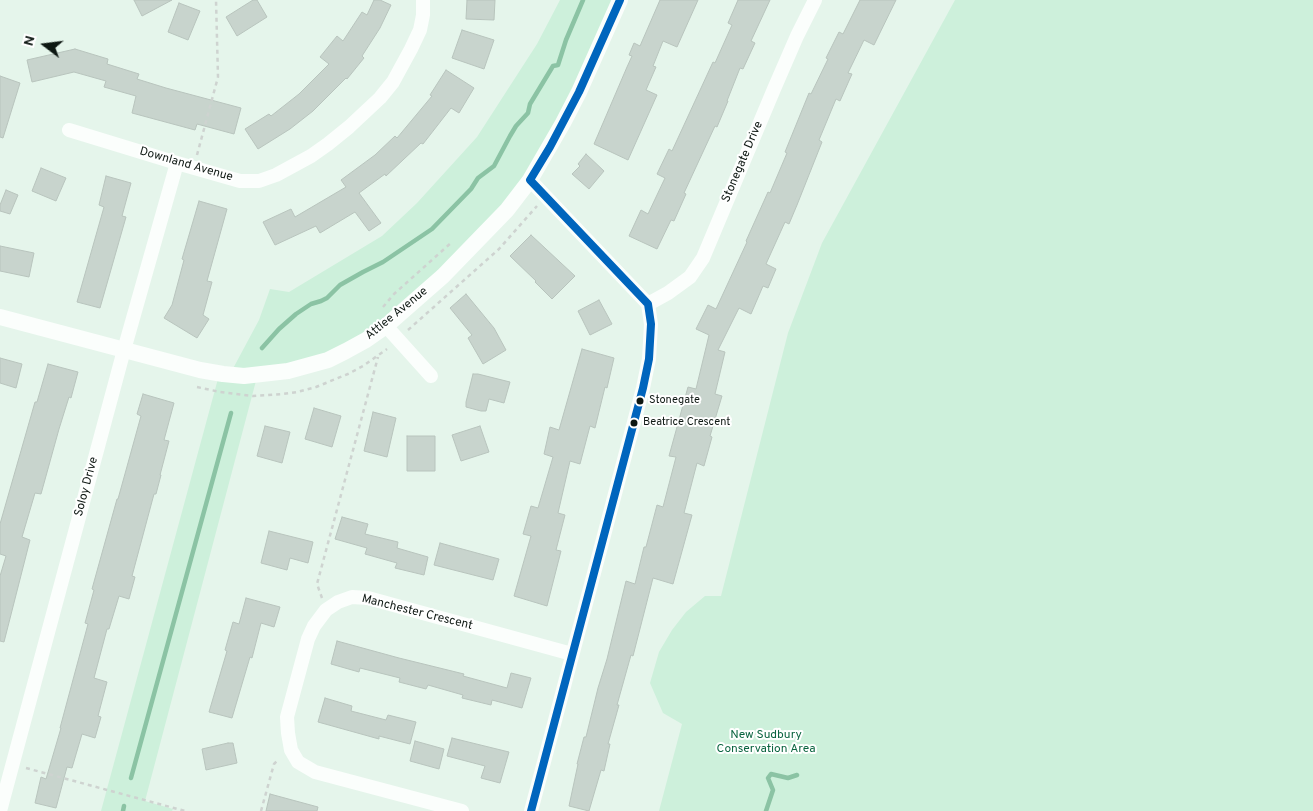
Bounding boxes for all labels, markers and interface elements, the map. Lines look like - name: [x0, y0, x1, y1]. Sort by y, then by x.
- north arrow: [20, 20, 70, 70]
- text: N: [21, 34, 40, 48]
- street label: Stonegate Drive: [719, 119, 767, 205]
- street label: Downland Avenue: [138, 145, 234, 185]
- street label: Attlee Avenue: [363, 285, 431, 343]
- place label: Stonegate: [649, 394, 700, 408]
- marker: Stonegate: [635, 396, 645, 406]
- place label: Beatrice Crescent: [643, 416, 730, 430]
- marker: Beatrice Crescent: [629, 418, 639, 428]
- street label: Soloy Drive: [72, 456, 102, 518]
- street label: Manchester Crescent: [360, 592, 474, 634]
- park label: New Sudbury Conservation Area: [717, 729, 815, 757]

